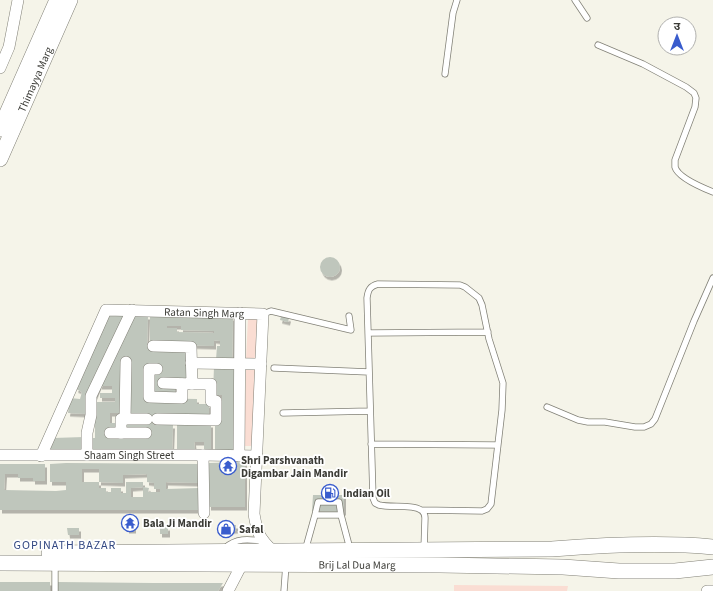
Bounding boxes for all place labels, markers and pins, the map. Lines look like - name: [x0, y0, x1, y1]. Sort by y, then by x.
- place label: Shri Parshvanath Digambar Jain Mandir: [241, 453, 348, 481]
- temple icon: Shri Parshvanath Digambar Jain Mandir: [218, 456, 238, 476]
- fuel station icon: Indian Oil: [320, 483, 340, 503]
- place label: Indian Oil: [343, 486, 391, 501]
- temple icon: Bala Ji Mandir: [120, 513, 140, 533]
- place label: Bala Ji Mandir: [143, 516, 212, 531]
- shop icon: Safal: [216, 519, 236, 539]
- place label: Safal: [239, 522, 264, 537]

